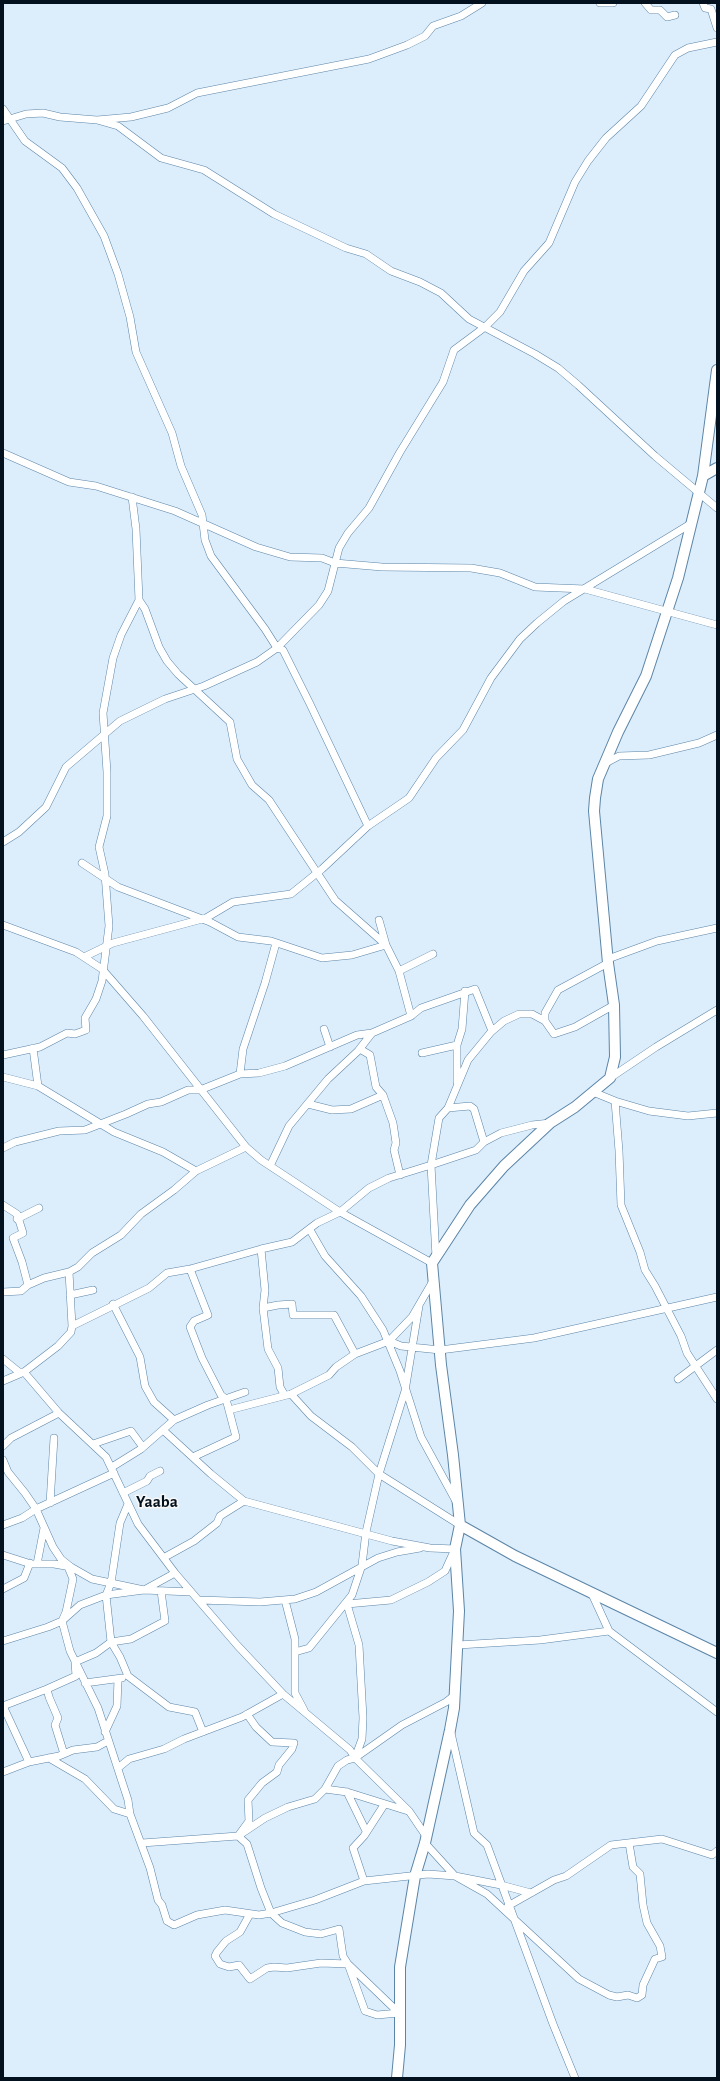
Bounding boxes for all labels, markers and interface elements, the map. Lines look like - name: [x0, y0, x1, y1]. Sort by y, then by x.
- district label: Yaaba: [136, 1492, 178, 1512]

